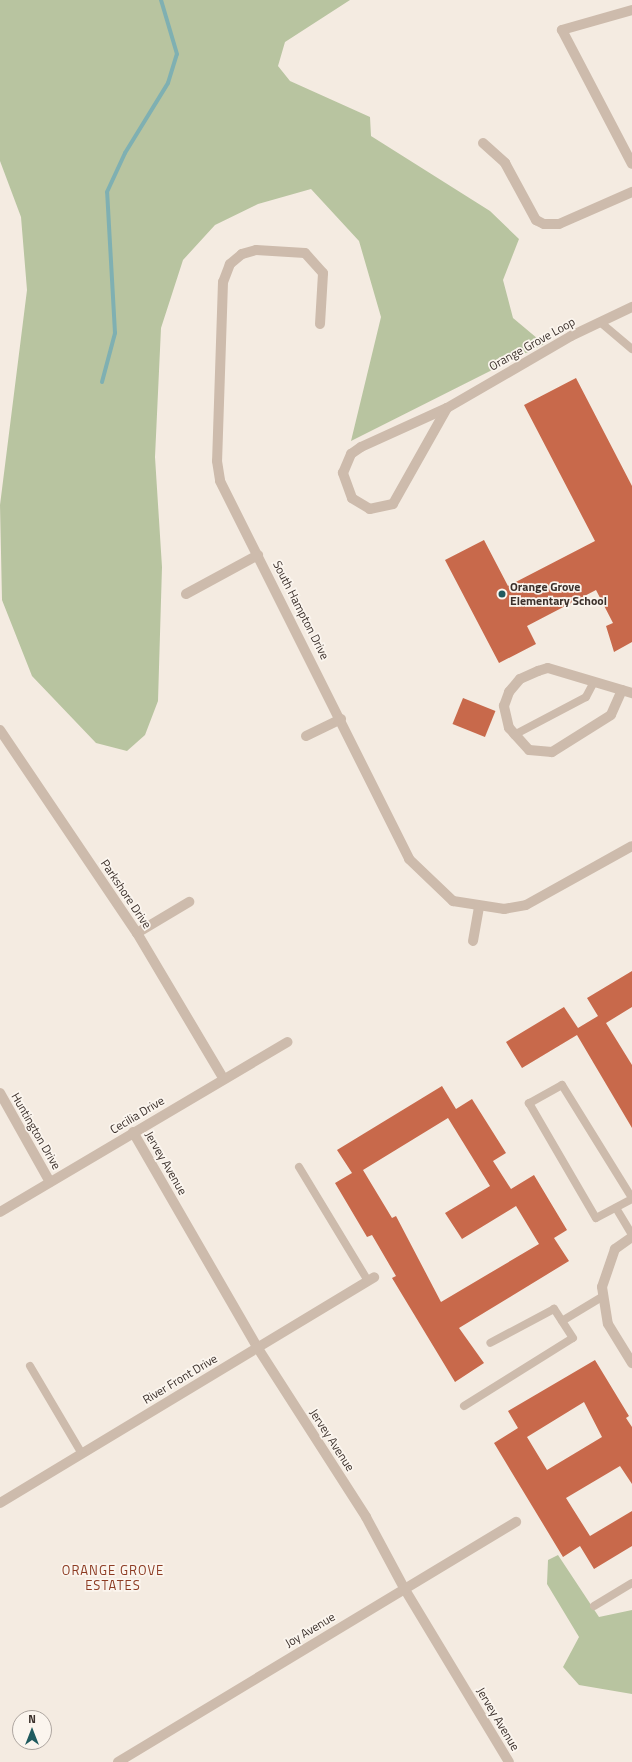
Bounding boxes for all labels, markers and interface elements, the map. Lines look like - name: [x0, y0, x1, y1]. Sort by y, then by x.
- street label: Orange Grove Loop: [486, 314, 578, 374]
- street label: South Hampton Drive: [270, 558, 332, 662]
- place label: Orange Grove Elementary School: [510, 580, 607, 608]
- marker: Orange Grove Elementary School: [497, 589, 507, 599]
- street label: Parkshore Drive: [98, 857, 154, 931]
- street label: Huntington Drive: [8, 1090, 64, 1172]
- street label: Cecilia Drive: [107, 1093, 167, 1137]
- street label: Jervey Avenue: [142, 1129, 190, 1197]
- street label: River Front Drive: [140, 1351, 220, 1407]
- street label: Jervey Avenue: [307, 1406, 357, 1474]
- district label: ORANGE GROVE ESTATES: [62, 1563, 164, 1594]
- street label: Joy Avenue: [282, 1610, 338, 1650]
- street label: Jervey Avenue: [473, 1685, 523, 1753]
- north arrow: [12, 1710, 52, 1750]
- text: N: [28, 1711, 36, 1727]

